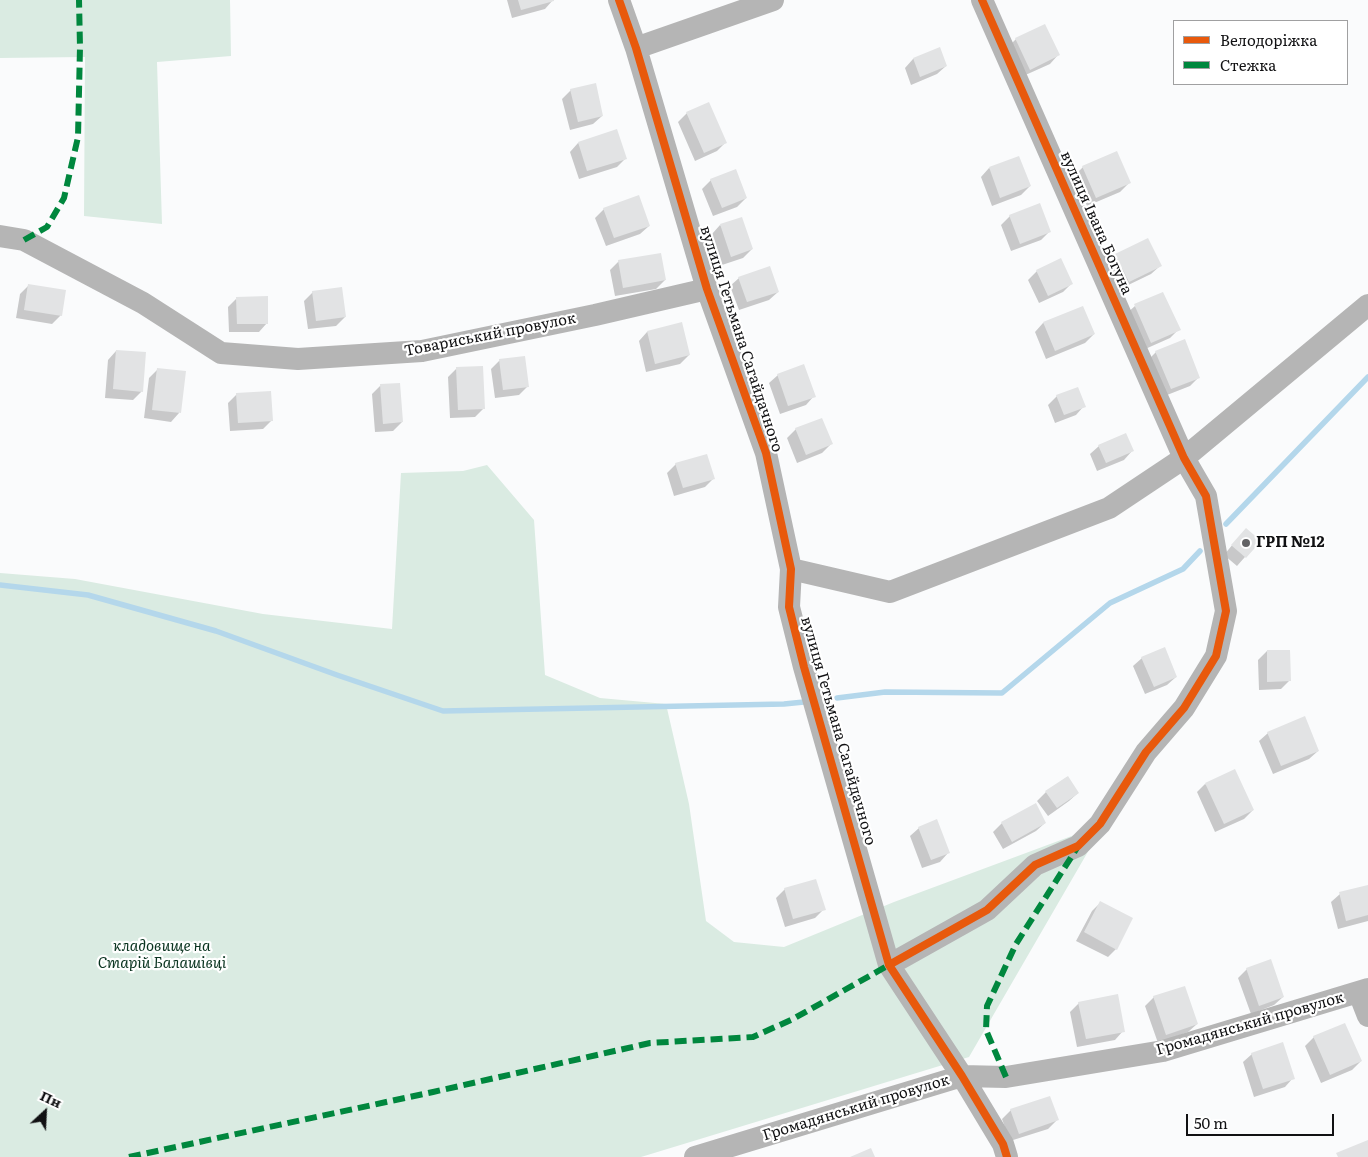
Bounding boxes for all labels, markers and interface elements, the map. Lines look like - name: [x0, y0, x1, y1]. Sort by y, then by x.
- legend: [1173, 20, 1348, 85]
- text: Велодоріжка: [1220, 28, 1317, 51]
- text: Стежка: [1220, 53, 1276, 76]
- street label: вулиця Івана Богуна: [1056, 149, 1136, 297]
- street label: вулиця Гетьмана Сагайдачного: [696, 224, 786, 454]
- street label: Товариський провулок: [403, 310, 577, 360]
- place label: ГРП №12: [1256, 534, 1324, 552]
- marker: ГРП №12: [1240, 537, 1252, 549]
- street label: вулиця Гетьмана Сагайдачного: [797, 615, 879, 847]
- park label: кладовище на Старій Балашівці: [98, 938, 226, 973]
- street label: Громадянський провулок: [1154, 989, 1346, 1059]
- street label: Громадянський провулок: [761, 1071, 951, 1145]
- text: Пн: [37, 1085, 65, 1112]
- north arrow: [20, 1087, 70, 1137]
- scale bar: [1188, 1104, 1336, 1136]
- text: 50 m: [1194, 1111, 1228, 1134]

